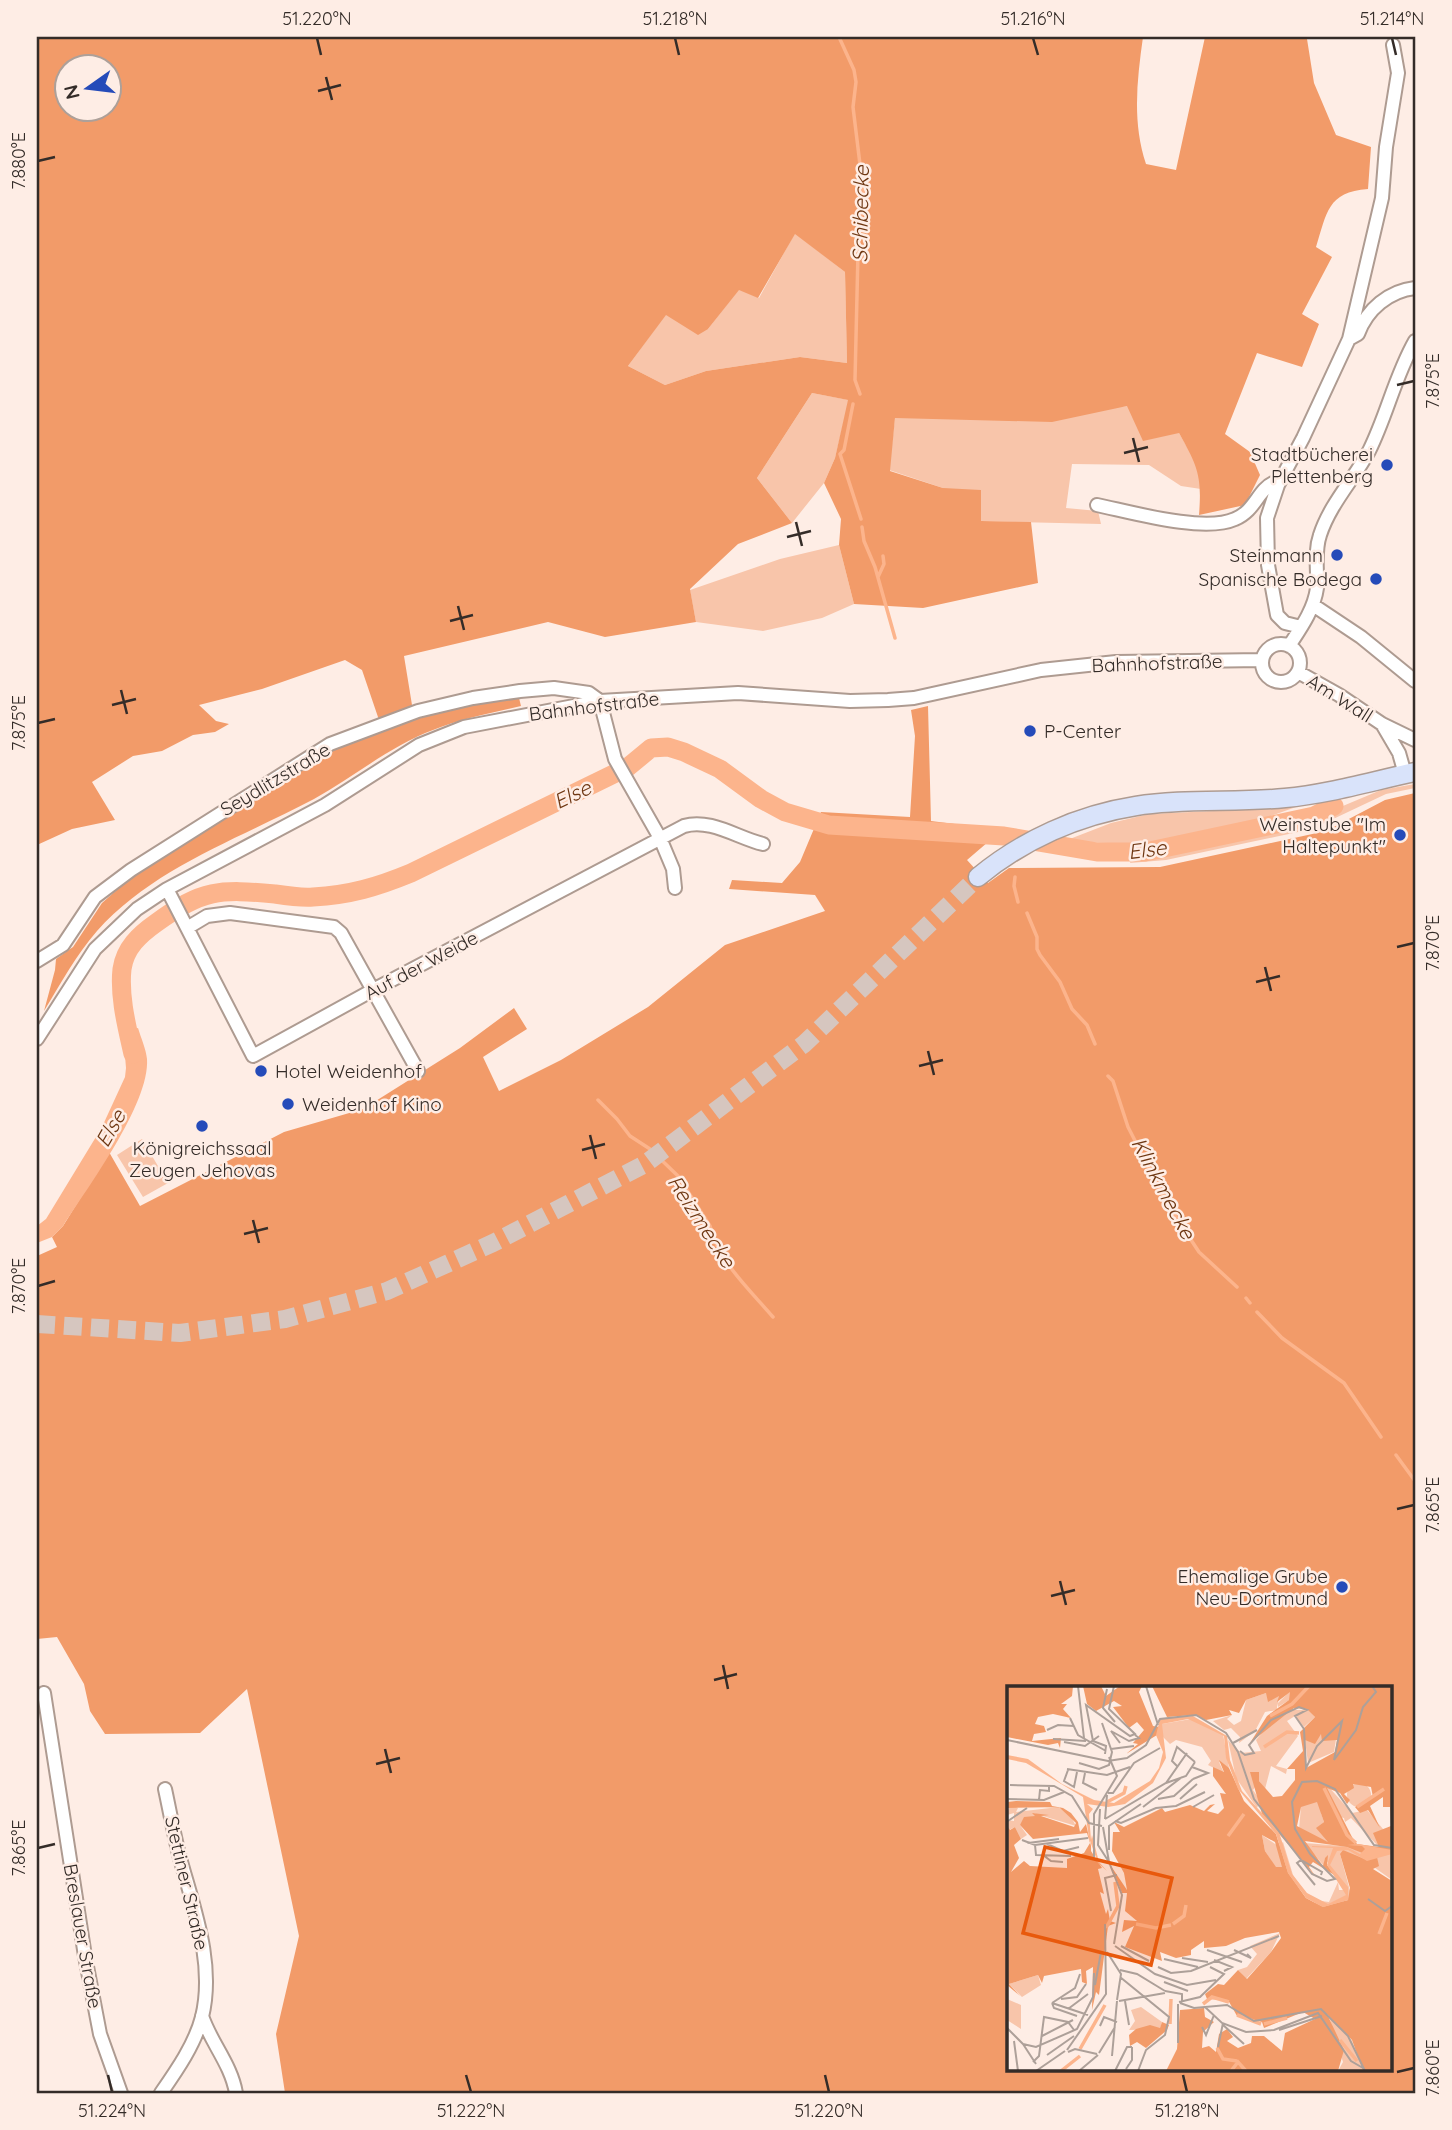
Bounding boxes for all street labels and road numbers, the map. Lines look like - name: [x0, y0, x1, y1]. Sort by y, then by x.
- street label: Bahnhofstraße: [1091, 649, 1223, 677]
- street label: Am Wall: [1303, 668, 1377, 728]
- street label: Bahnhofstraße: [528, 686, 660, 726]
- street label: Seydlitzstraße: [216, 737, 334, 821]
- street label: Auf der Weide: [360, 925, 482, 1005]
- street label: Stettiner Straße: [160, 1814, 214, 1952]
- street label: Breslauer Straße: [58, 1862, 108, 2010]

